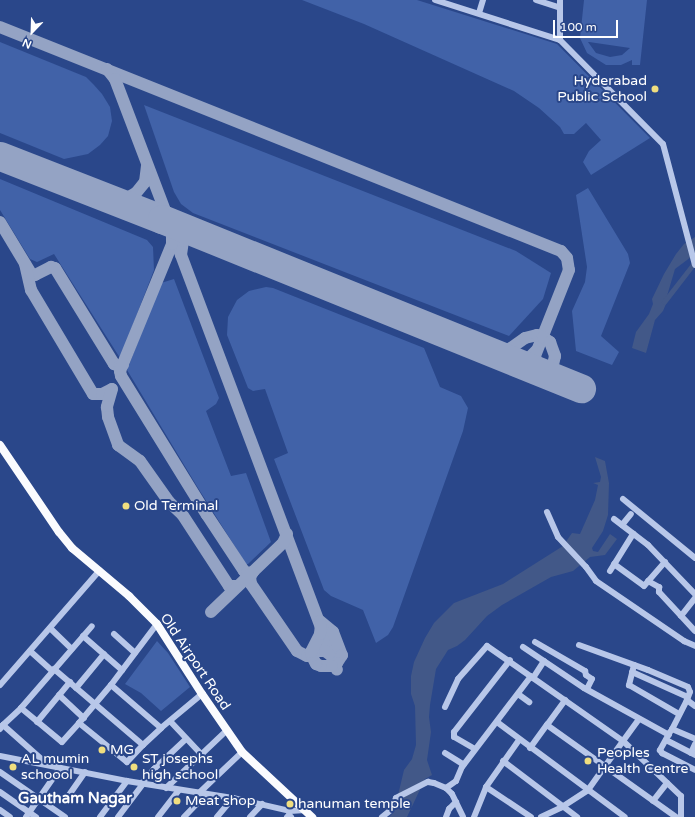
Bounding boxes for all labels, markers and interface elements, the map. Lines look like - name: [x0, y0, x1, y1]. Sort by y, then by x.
- north arrow: [12, 12, 52, 52]
- scale bar: [555, 12, 620, 38]
- text: 100 m: [560, 20, 597, 34]
- text: N: [21, 36, 34, 51]
- place label: Hyderabad Public School: [557, 73, 647, 106]
- marker: Hyderabad Public School: [650, 84, 660, 94]
- place label: Old Terminal: [134, 498, 218, 514]
- marker: Old Terminal: [121, 501, 131, 511]
- street label: Old Airport Road: [156, 610, 234, 714]
- place label: MG: [110, 742, 134, 758]
- marker: MG: [97, 745, 107, 755]
- place label: Peoples Health Centre: [597, 745, 688, 778]
- place label: AL mumin schoool: [21, 751, 89, 784]
- place label: ST josephs high school: [142, 751, 218, 784]
- marker: Peoples Health Centre: [582, 755, 594, 767]
- marker: AL mumin schoool: [8, 762, 18, 772]
- marker: ST josephs high school: [129, 762, 139, 772]
- district label: Gautham Nagar: [18, 790, 132, 808]
- place label: Meat shop: [185, 793, 256, 809]
- marker: Meat shop: [172, 796, 182, 806]
- place label: hanuman temple: [298, 796, 411, 812]
- marker: hanuman temple: [285, 799, 295, 809]

